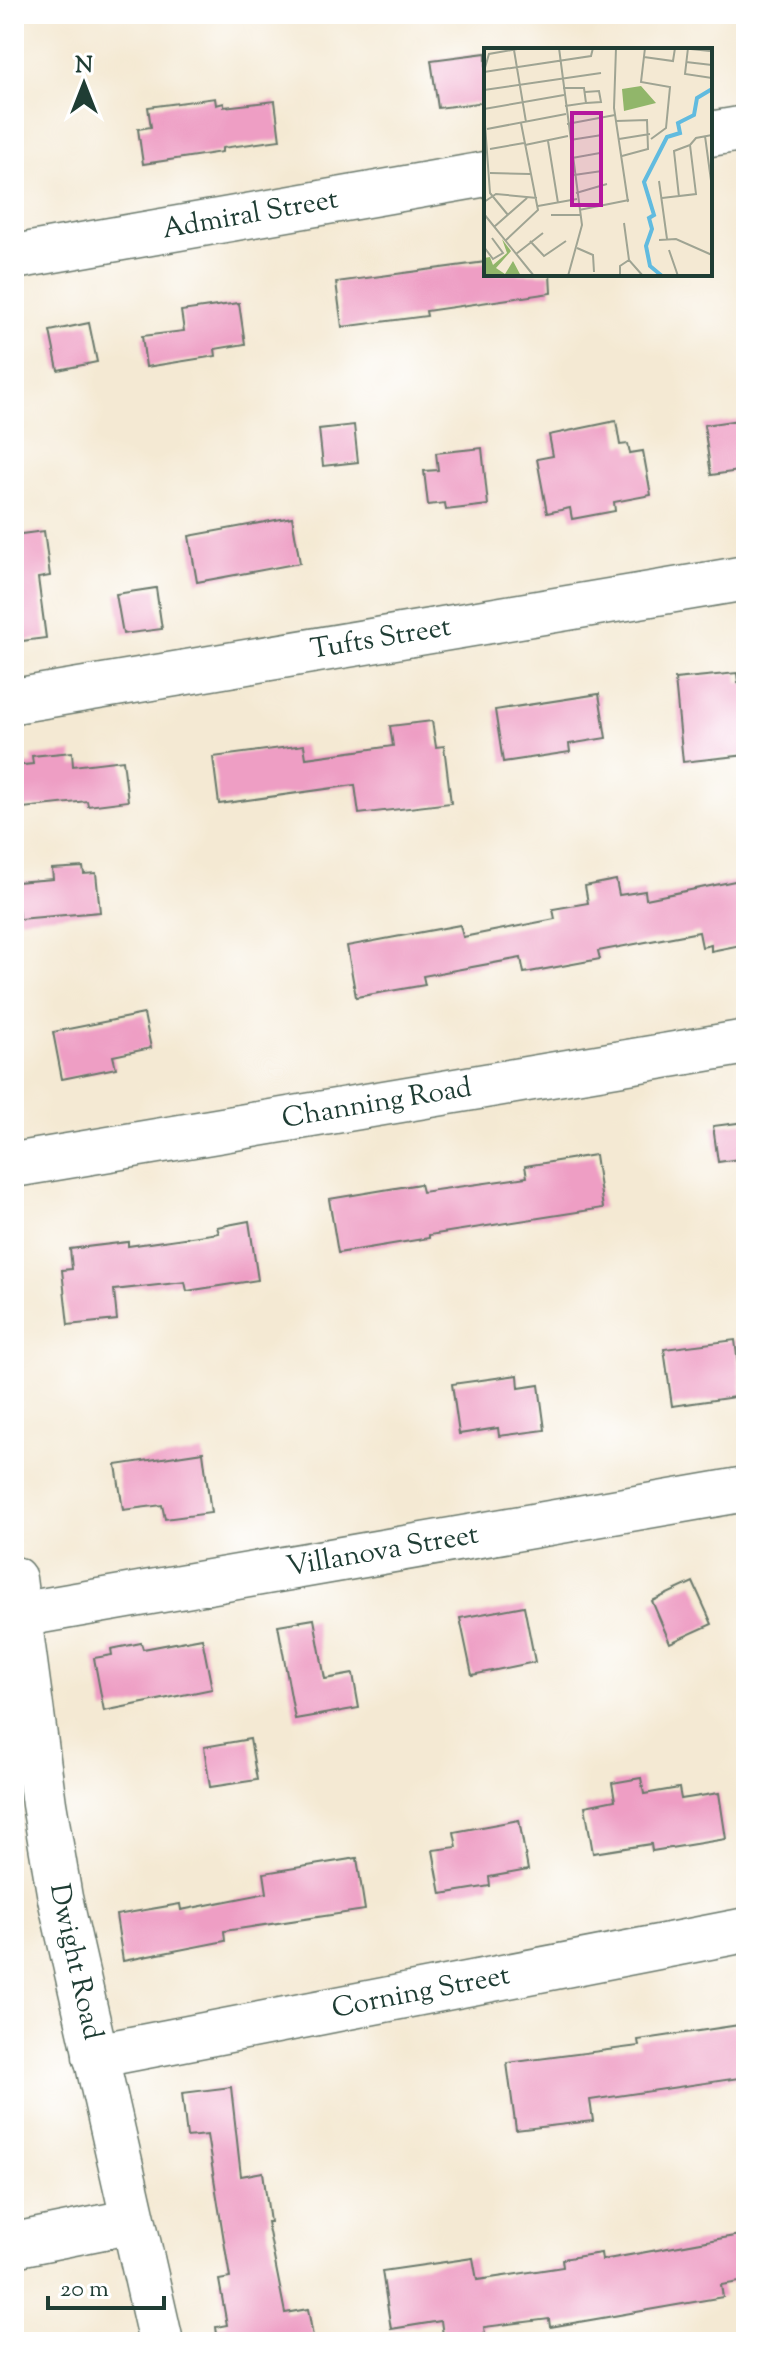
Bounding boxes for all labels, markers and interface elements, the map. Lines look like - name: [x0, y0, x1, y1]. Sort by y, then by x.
- north arrow: [44, 44, 124, 124]
- inset map: [484, 48, 712, 276]
- text: N: [75, 51, 93, 83]
- street label: Admiral Street: [159, 180, 342, 251]
- street label: Tufts Street: [308, 608, 455, 671]
- street label: Channing Road: [279, 1068, 475, 1140]
- street label: Villanova Street: [284, 1516, 482, 1588]
- street label: Dwight Road: [38, 1881, 112, 2044]
- street label: Corning Street: [329, 1956, 514, 2030]
- scale bar: [48, 2260, 164, 2310]
- text: 20 m: [60, 2273, 109, 2307]

